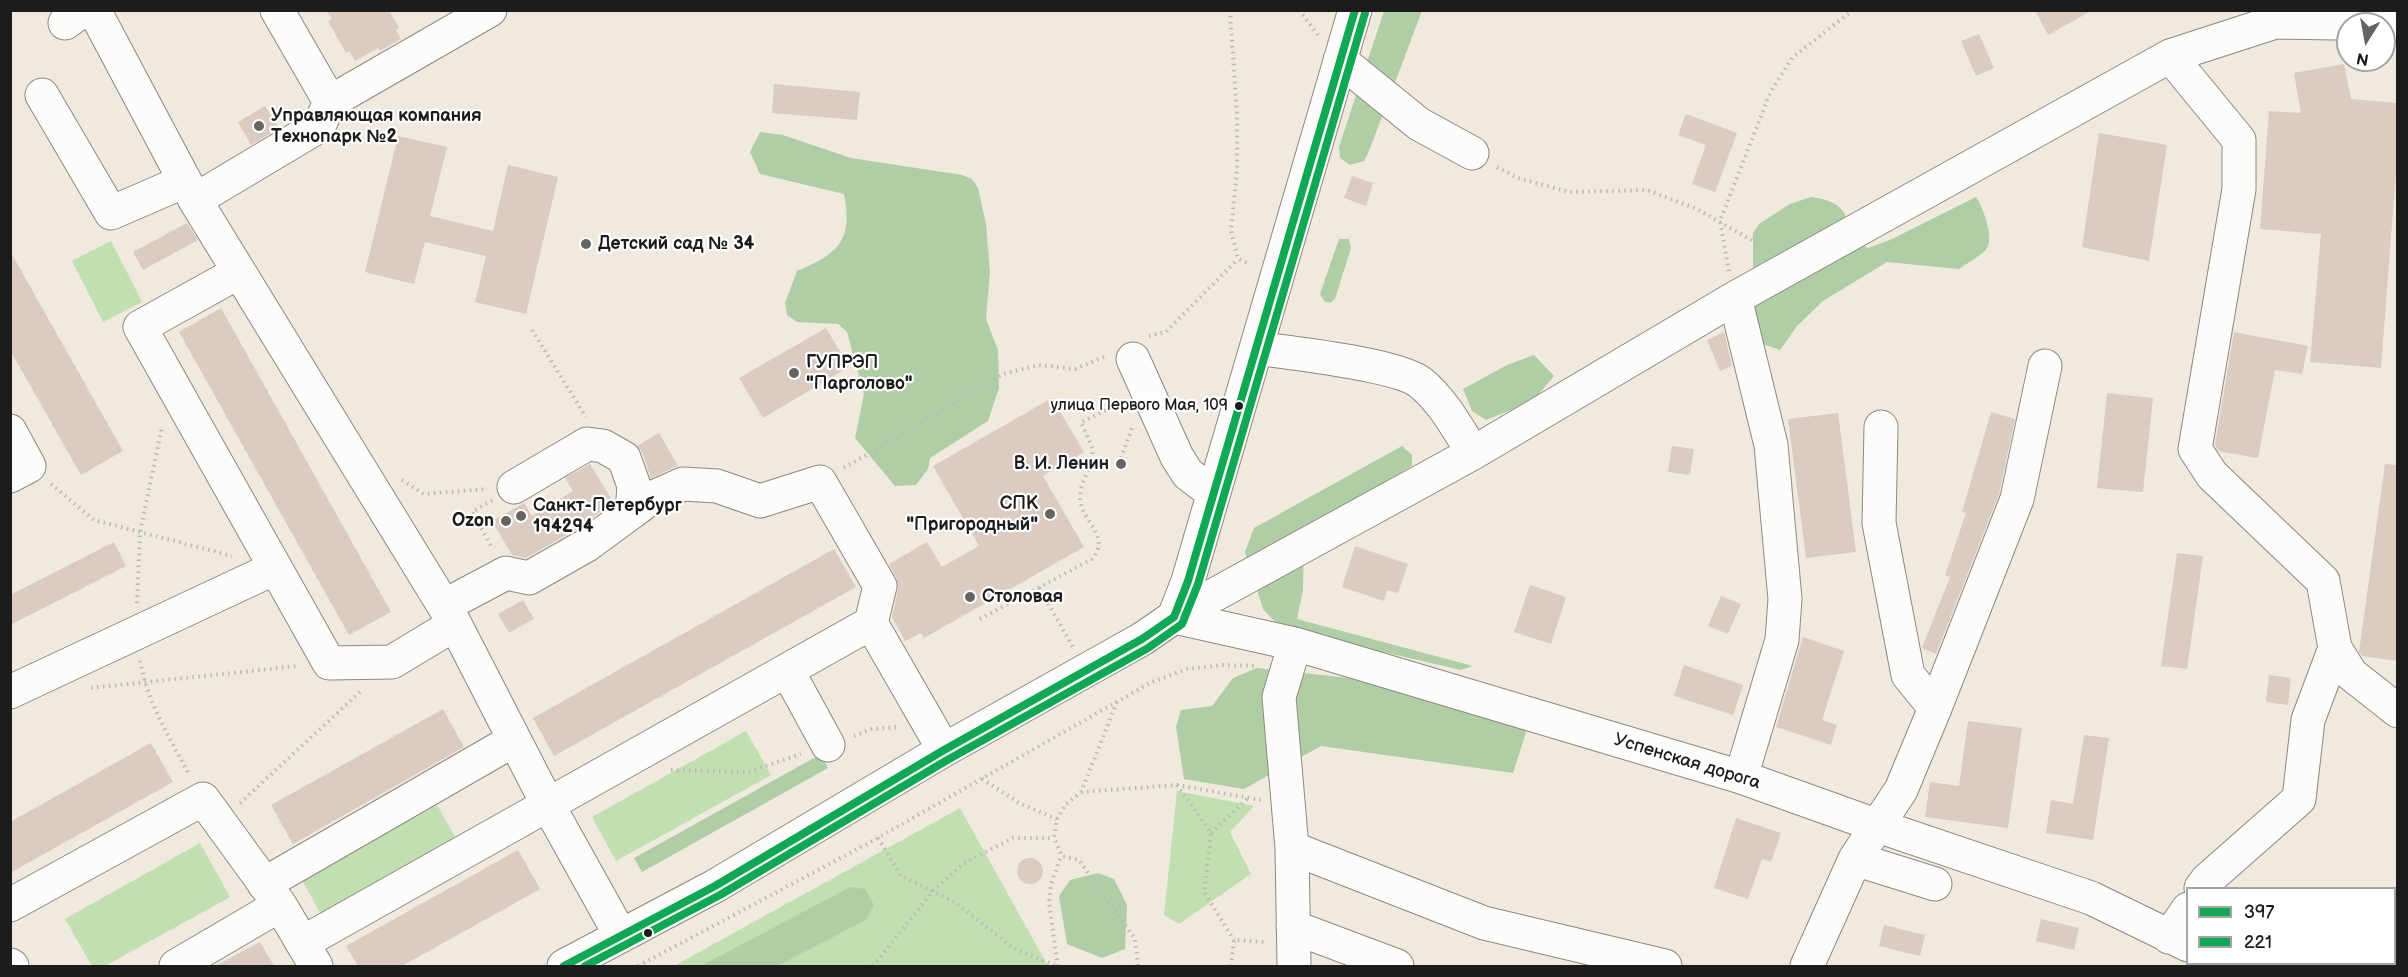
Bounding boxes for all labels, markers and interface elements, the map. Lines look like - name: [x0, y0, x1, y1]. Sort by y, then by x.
- north arrow: [2336, 12, 2396, 72]
- text: N: [2355, 48, 2371, 69]
- place label: Управляющая компания Технопарк №2: [271, 105, 482, 148]
- marker: Управляющая компания Технопарк №2: [252, 119, 266, 133]
- place label: Детский сад № 34: [598, 233, 754, 255]
- marker: Детский сад № 34: [579, 237, 593, 251]
- place label: ГУПРЭП "Парголово": [806, 352, 913, 394]
- marker: ГУПРЭП "Парголово": [787, 366, 801, 380]
- place label: улица Первого Мая, 109: [1050, 396, 1228, 416]
- marker: улица Первого Мая, 109: [1233, 400, 1245, 412]
- place label: В. И. Ленин: [1014, 453, 1109, 475]
- marker: В. И. Ленин: [1114, 457, 1128, 471]
- place label: СПК "Пригородный": [906, 493, 1038, 536]
- place label: Санкт-Петербург 194294: [533, 495, 682, 538]
- marker: СПК "Пригородный": [1043, 507, 1057, 521]
- marker: Санкт-Петербург 194294: [514, 509, 528, 523]
- place label: Ozon: [452, 510, 494, 532]
- marker: Ozon: [499, 514, 513, 528]
- place label: Столовая: [982, 586, 1063, 608]
- marker: Столовая: [963, 590, 977, 604]
- street label: Успенская дорога: [1611, 729, 1763, 795]
- legend: [2186, 887, 2396, 965]
- text: 397: [2244, 902, 2274, 923]
- unlabelled marker: [642, 927, 654, 939]
- text: 221: [2244, 932, 2272, 953]

